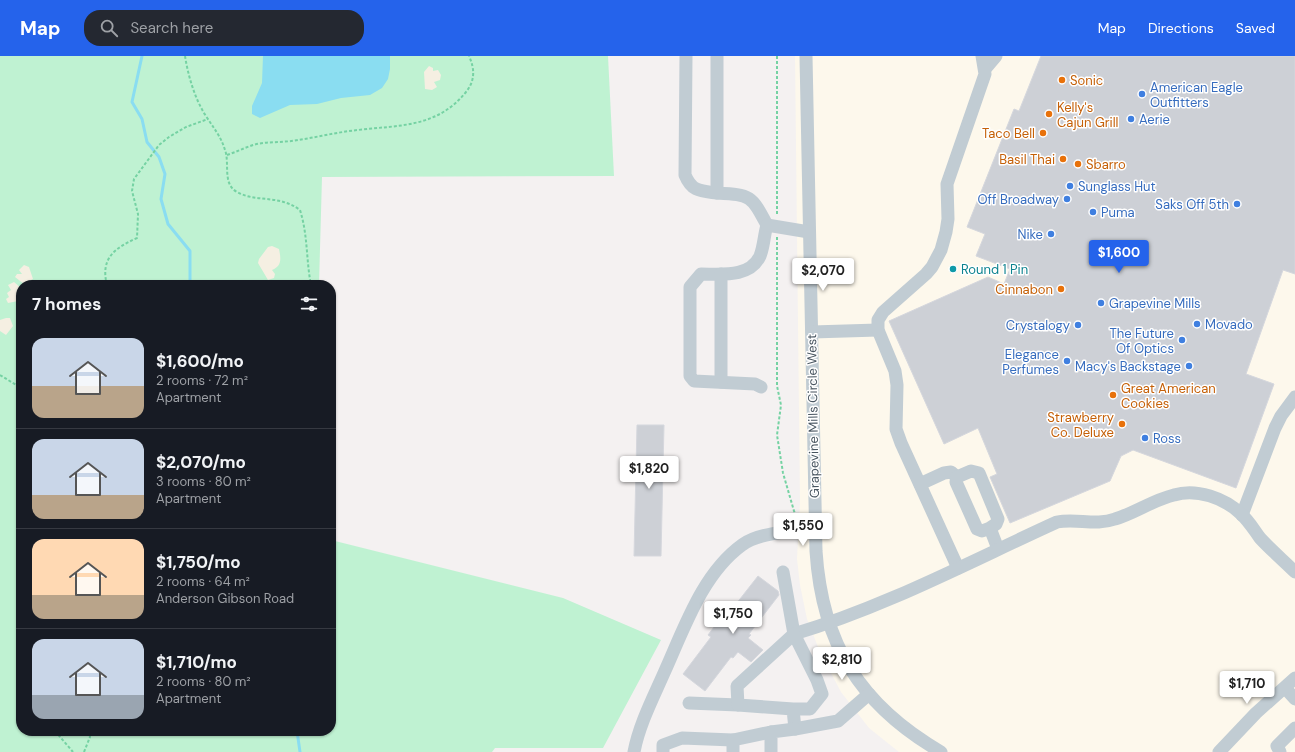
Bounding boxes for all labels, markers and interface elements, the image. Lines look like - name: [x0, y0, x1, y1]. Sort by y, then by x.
- search box: [84, 10, 364, 46]
- text: Map: [20, 16, 60, 41]
- icon: search: [98, 17, 120, 39]
- text: Search here: [130, 18, 213, 38]
- text: Map: [1098, 19, 1126, 37]
- text: Directions: [1148, 19, 1214, 37]
- text: Saved: [1236, 19, 1275, 37]
- place label: Sonic: [1070, 72, 1103, 89]
- marker: Sonic: [1057, 75, 1067, 85]
- place label: American Eagle Outfitters: [1150, 79, 1243, 111]
- marker: American Eagle Outfitters: [1137, 89, 1147, 99]
- place label: Kelly's Cajun Grill: [1057, 99, 1119, 131]
- marker: Kelly's Cajun Grill: [1044, 109, 1054, 119]
- place label: Aerie: [1139, 111, 1170, 128]
- marker: Aerie: [1126, 114, 1136, 124]
- place label: Taco Bell: [982, 125, 1035, 142]
- marker: Taco Bell: [1038, 128, 1048, 138]
- place label: Basil Thai: [999, 151, 1055, 168]
- marker: Basil Thai: [1058, 154, 1068, 164]
- place label: Sbarro: [1086, 156, 1126, 173]
- marker: Sbarro: [1073, 159, 1083, 169]
- place label: Sunglass Hut: [1078, 178, 1156, 195]
- marker: Sunglass Hut: [1065, 181, 1075, 191]
- place label: Off Broadway: [978, 191, 1059, 208]
- marker: Off Broadway: [1062, 194, 1072, 204]
- place label: Saks Off 5th: [1155, 196, 1229, 213]
- marker: Saks Off 5th: [1232, 199, 1242, 209]
- place label: Puma: [1101, 204, 1135, 221]
- marker: Puma: [1088, 207, 1098, 217]
- place label: Nike: [1017, 226, 1043, 243]
- marker: Nike: [1046, 229, 1056, 239]
- pin: $1,600: [1086, 240, 1152, 274]
- text: $1,600: [1098, 244, 1140, 261]
- pin: $2,070: [790, 258, 856, 292]
- place label: Round 1 Pin: [961, 261, 1028, 278]
- text: $2,070: [801, 262, 845, 279]
- marker: Round 1 Pin: [948, 264, 958, 274]
- place label: Cinnabon: [995, 281, 1053, 298]
- marker: Cinnabon: [1056, 284, 1066, 294]
- text: 7 homes: [32, 293, 101, 315]
- icon: filters: [298, 293, 320, 315]
- place label: Grapevine Mills: [1109, 295, 1201, 312]
- marker: Grapevine Mills: [1096, 298, 1106, 308]
- place label: Movado: [1205, 316, 1253, 333]
- place label: Crystalogy: [1006, 317, 1070, 334]
- marker: Movado: [1192, 319, 1202, 329]
- marker: Crystalogy: [1073, 320, 1083, 330]
- place label: The Future Of Optics: [1109, 325, 1174, 357]
- street label: Grapevine Mills Circle West: [803, 334, 823, 498]
- marker: The Future Of Optics: [1177, 335, 1187, 345]
- place label: Elegance Perfumes: [1002, 346, 1059, 378]
- text: $1,600/mo: [156, 350, 244, 372]
- icon: home: [64, 354, 112, 402]
- marker: Elegance Perfumes: [1062, 356, 1072, 366]
- place label: Macy's Backstage: [1075, 358, 1181, 375]
- marker: Macy's Backstage: [1184, 361, 1194, 371]
- text: 2 rooms · 72 m²: [156, 372, 248, 389]
- place label: Great American Cookies: [1121, 380, 1216, 412]
- text: Apartment: [156, 389, 221, 406]
- marker: Great American Cookies: [1108, 390, 1118, 400]
- place label: Strawberry Co. Deluxe: [1047, 409, 1114, 441]
- marker: Strawberry Co. Deluxe: [1117, 419, 1127, 429]
- place label: Ross: [1153, 430, 1181, 447]
- marker: Ross: [1140, 433, 1150, 443]
- text: $2,070/mo: [156, 451, 246, 473]
- icon: home: [64, 455, 112, 503]
- pin: $1,820: [616, 456, 682, 490]
- text: $1,820: [629, 460, 669, 477]
- text: 3 rooms · 80 m²: [156, 473, 251, 490]
- text: Apartment: [156, 490, 221, 507]
- pin: $1,550: [770, 513, 836, 547]
- text: $1,550: [782, 517, 824, 534]
- text: $1,750/mo: [156, 551, 241, 573]
- icon: home: [64, 555, 112, 603]
- text: 2 rooms · 64 m²: [156, 573, 250, 590]
- text: Anderson Gibson Road: [156, 590, 294, 607]
- pin: $1,750: [700, 601, 766, 635]
- text: $1,750: [713, 605, 753, 622]
- pin: $2,810: [809, 647, 875, 681]
- text: $1,710/mo: [156, 651, 237, 673]
- text: $2,810: [822, 651, 862, 668]
- icon: home: [64, 655, 112, 703]
- pin: $1,710: [1214, 671, 1280, 705]
- text: 2 rooms · 80 m²: [156, 673, 251, 690]
- text: $1,710: [1229, 675, 1265, 692]
- text: Apartment: [156, 690, 221, 707]

